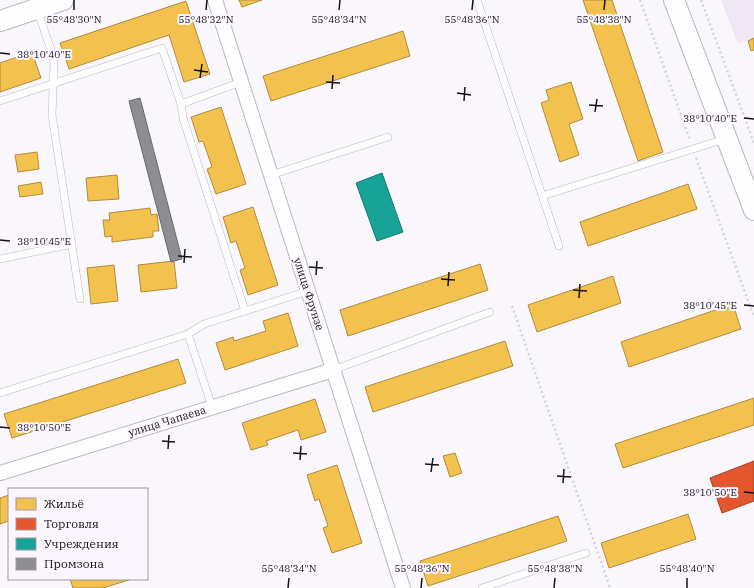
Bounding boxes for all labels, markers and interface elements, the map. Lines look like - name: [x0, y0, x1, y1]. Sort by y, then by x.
- text: 55°48'30"N: [47, 13, 102, 26]
- text: 55°48'32"N: [179, 13, 234, 26]
- text: 55°48'34"N: [312, 13, 367, 26]
- text: 55°48'36"N: [445, 13, 500, 26]
- text: 55°48'38"N: [577, 13, 632, 26]
- text: 38°10'40"E: [17, 48, 71, 61]
- text: 38°10'40"E: [683, 112, 737, 125]
- text: 38°10'45"E: [17, 235, 71, 248]
- street label: улица Фрунзе: [291, 256, 327, 332]
- text: 38°10'45"E: [683, 299, 737, 312]
- street label: улица Чапаева: [126, 403, 208, 439]
- text: 38°10'50"E: [17, 421, 71, 434]
- text: 38°10'50"E: [683, 486, 737, 499]
- legend: [8, 488, 148, 580]
- text: Жильё: [44, 496, 84, 511]
- text: Торговля: [44, 516, 99, 531]
- text: Учреждения: [44, 536, 119, 551]
- text: Промзона: [44, 556, 104, 571]
- text: 55°48'34"N: [262, 562, 317, 575]
- text: 55°48'36"N: [395, 562, 450, 575]
- text: 55°48'38"N: [528, 562, 583, 575]
- text: 55°48'40"N: [660, 562, 715, 575]

